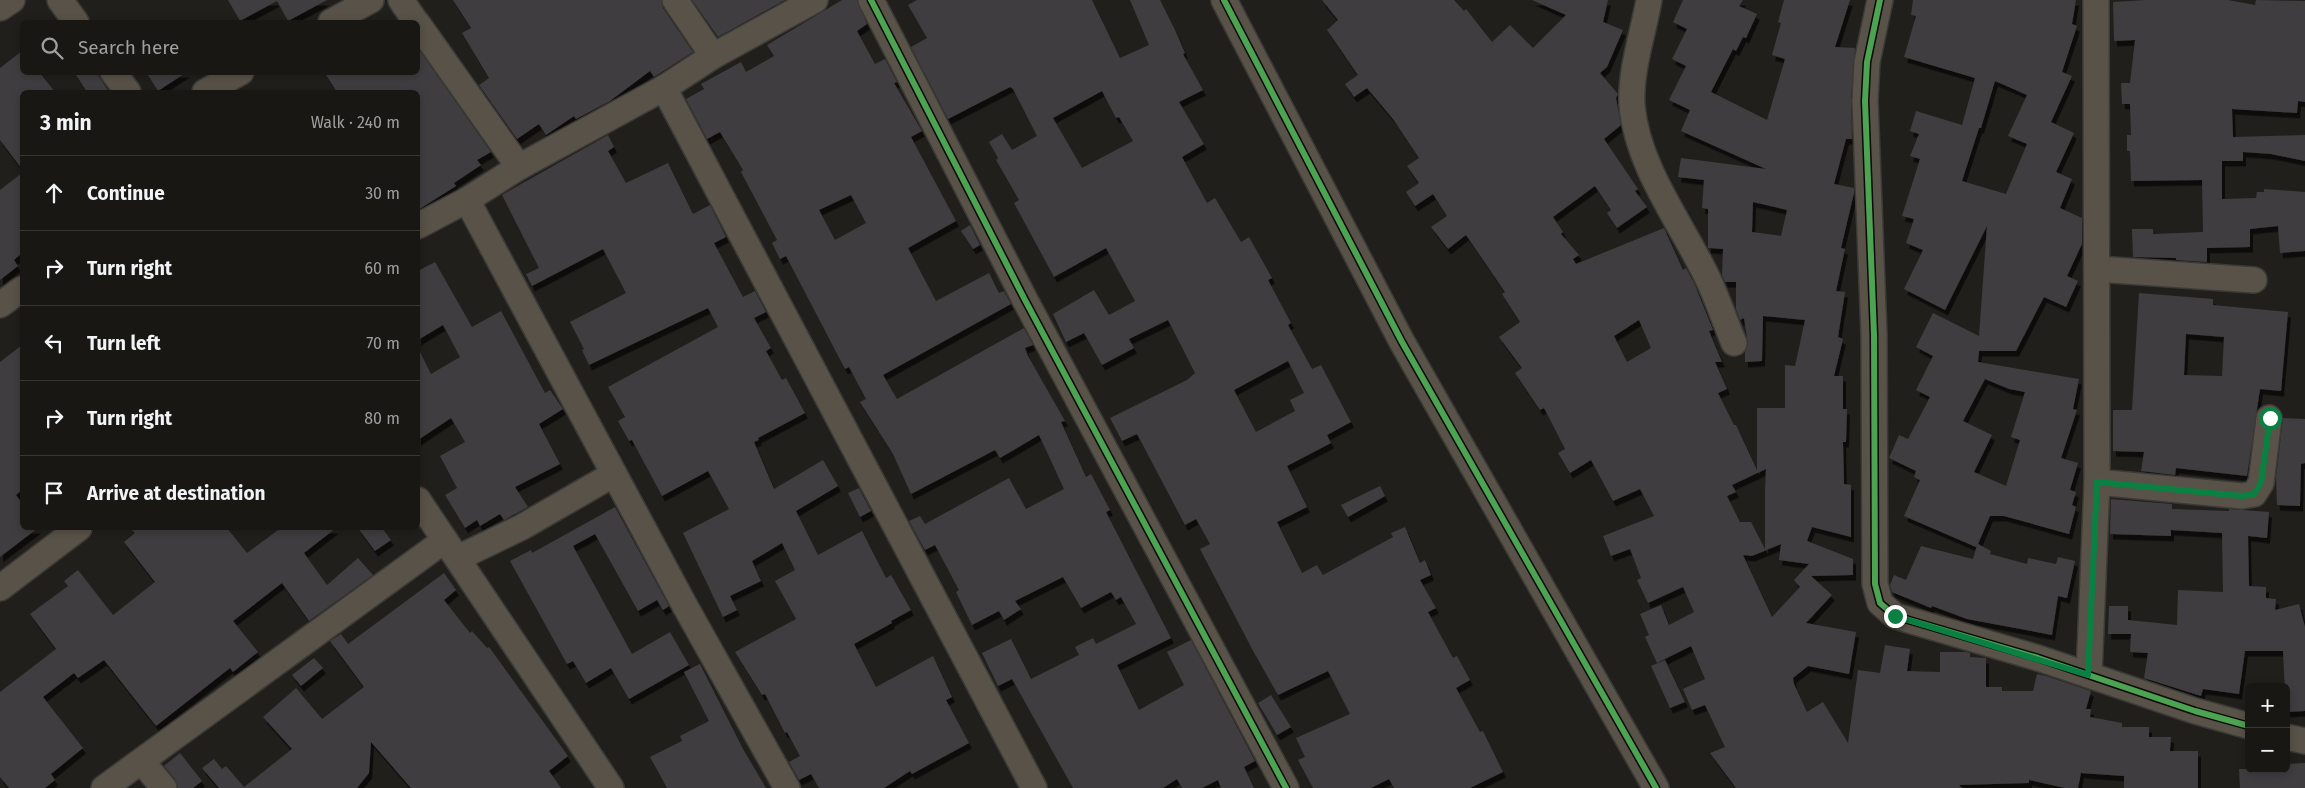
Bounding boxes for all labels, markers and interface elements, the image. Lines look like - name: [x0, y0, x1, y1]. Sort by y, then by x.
- search box: [20, 20, 420, 75]
- icon: search: [38, 34, 66, 62]
- text: Search here: [78, 36, 179, 59]
- text: 3 min: [40, 110, 92, 136]
- text: Walk · 240 m: [311, 113, 400, 132]
- icon: ahead: [40, 179, 68, 207]
- text: Continue: [87, 182, 165, 205]
- text: 30 m: [365, 184, 400, 203]
- icon: right: [40, 254, 68, 282]
- text: Turn right: [87, 257, 172, 280]
- text: 60 m: [365, 259, 400, 278]
- icon: left: [40, 329, 68, 357]
- text: Turn left: [87, 332, 161, 355]
- text: 70 m: [366, 334, 400, 353]
- icon: right: [40, 404, 68, 432]
- text: Turn right: [87, 407, 172, 430]
- route start: [2259, 407, 2282, 430]
- text: 80 m: [364, 409, 400, 428]
- icon: arrive: [40, 479, 68, 507]
- text: Arrive at destination: [87, 482, 266, 505]
- route end: [1884, 605, 1907, 628]
- map controls: [2245, 683, 2290, 773]
- button: +: [2245, 683, 2290, 728]
- button: −: [2245, 728, 2290, 773]

